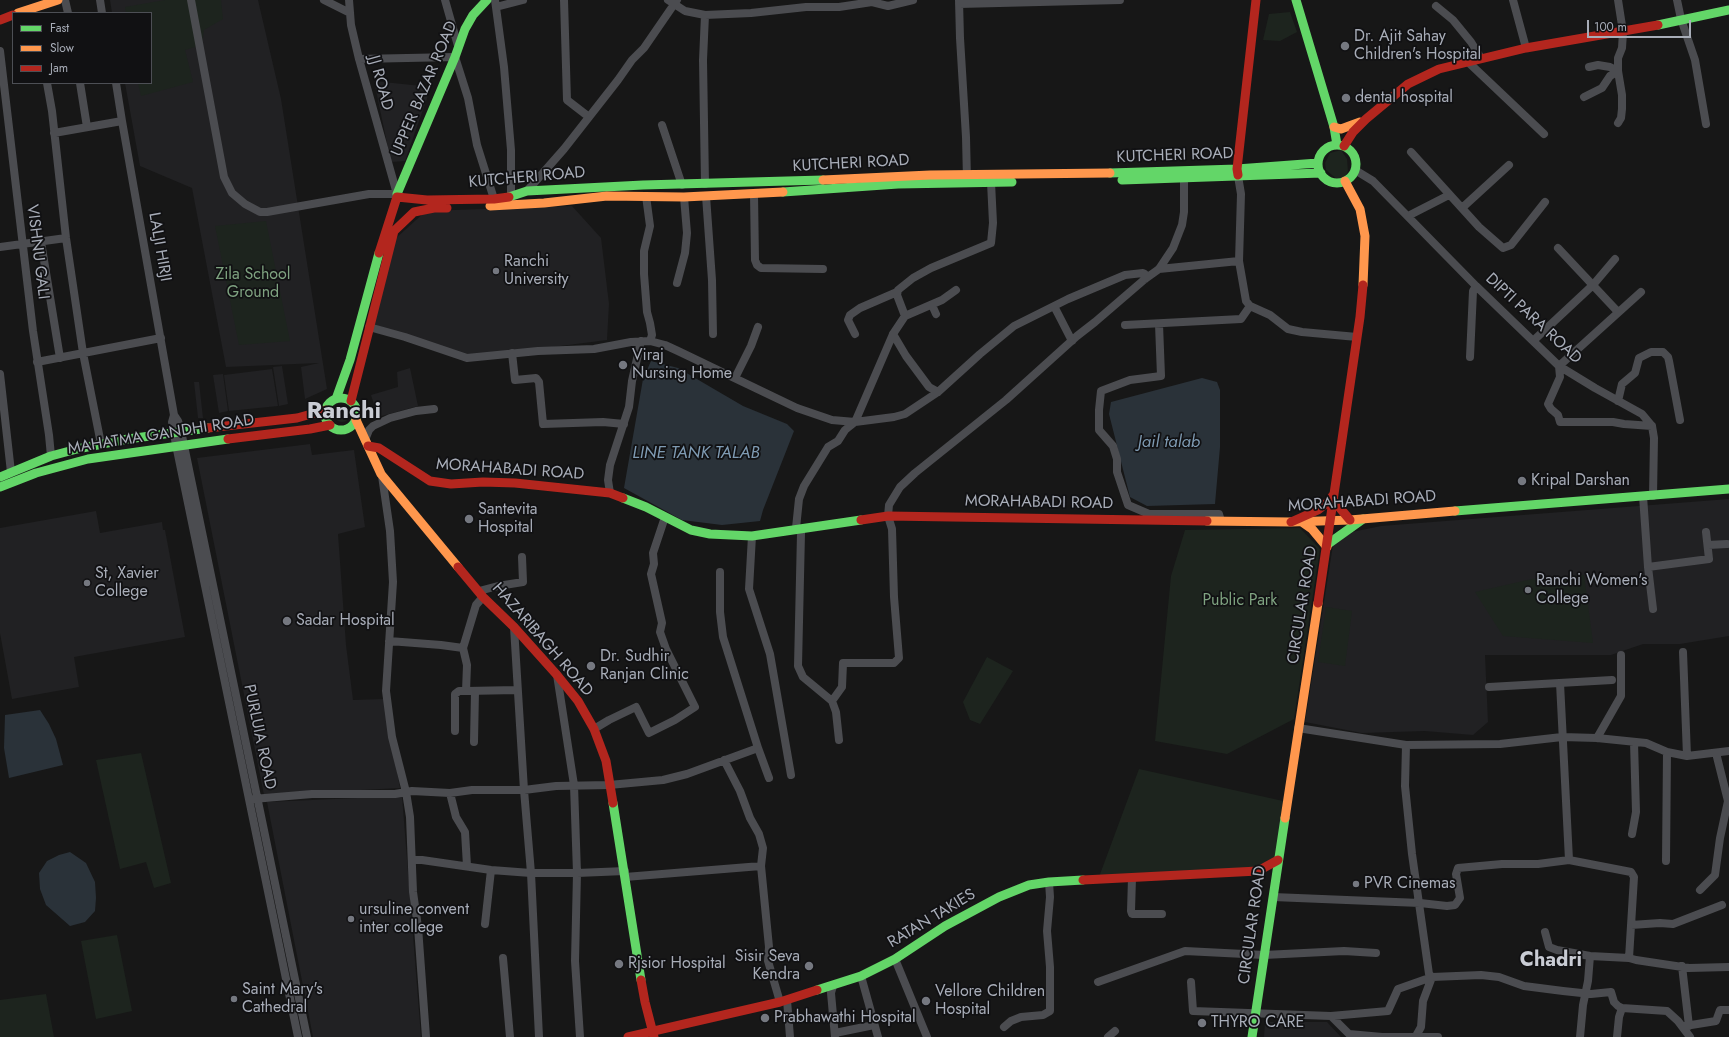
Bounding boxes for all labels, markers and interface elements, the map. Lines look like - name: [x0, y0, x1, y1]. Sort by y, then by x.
- legend: [12, 12, 152, 84]
- scale bar: [1589, 12, 1693, 38]
- text: 100 m: [1594, 18, 1627, 36]
- text: Fast: [50, 19, 69, 37]
- street label: UPPER BAZAR ROAD: [388, 19, 462, 159]
- place label: Dr. Ajit Sahay Children's Hospital: [1354, 27, 1481, 65]
- text: Slow: [50, 39, 74, 57]
- marker: Dr. Ajit Sahay Children's Hospital: [1339, 40, 1351, 52]
- street label: JJ ROAD: [363, 53, 397, 113]
- text: Jam: [50, 59, 68, 77]
- place label: dental hospital: [1355, 88, 1453, 108]
- marker: dental hospital: [1340, 92, 1352, 104]
- street label: KUTCHERI ROAD: [1116, 144, 1234, 168]
- street label: KUTCHERI ROAD: [792, 151, 910, 177]
- street label: KUTCHERI ROAD: [468, 163, 586, 193]
- street label: VISHNU GALI: [22, 203, 52, 301]
- street label: LALJI HIRJI: [143, 211, 175, 283]
- place label: Ranchi University: [504, 252, 569, 290]
- park label: Zila School Ground: [215, 265, 291, 303]
- marker: Ranchi University: [491, 266, 501, 276]
- street label: DIPTI PARA ROAD: [1481, 270, 1585, 368]
- place label: Viraj Nursing Home: [632, 346, 732, 384]
- marker: Viraj Nursing Home: [617, 359, 629, 371]
- district label: Ranchi: [307, 398, 381, 426]
- street label: MAHATMA GANDHI ROAD: [66, 411, 256, 459]
- water label: Jail talab: [1138, 433, 1200, 453]
- water label: LINE TANK TALAB: [632, 444, 760, 464]
- street label: MORAHABADI ROAD: [435, 455, 585, 485]
- place label: Kripal Darshan: [1531, 471, 1630, 491]
- marker: Kripal Darshan: [1516, 475, 1528, 487]
- street label: MORAHABADI ROAD: [1287, 487, 1437, 517]
- street label: MORAHABADI ROAD: [965, 492, 1113, 514]
- place label: Santevita Hospital: [478, 500, 537, 538]
- marker: Santevita Hospital: [463, 513, 475, 525]
- street label: CIRCULAR ROAD: [1284, 545, 1322, 665]
- place label: St, Xavier College: [95, 564, 159, 602]
- place label: Ranchi Women's College: [1536, 571, 1647, 609]
- marker: St, Xavier College: [82, 578, 92, 588]
- street label: HAZARIBAGH ROAD: [487, 579, 597, 701]
- marker: Ranchi Women's College: [1523, 585, 1533, 595]
- park label: Public Park: [1203, 591, 1277, 611]
- place label: Sadar Hospital: [296, 611, 395, 631]
- marker: Sadar Hospital: [281, 615, 293, 627]
- place label: Dr. Sudhir Ranjan Clinic: [600, 647, 689, 685]
- marker: Dr. Sudhir Ranjan Clinic: [585, 660, 597, 672]
- street label: PURLUIA ROAD: [239, 683, 279, 791]
- street label: CIRCULAR ROAD: [1235, 865, 1271, 985]
- place label: PVR Cinemas: [1364, 874, 1455, 894]
- marker: PVR Cinemas: [1351, 879, 1361, 889]
- street label: RATAN TAKIES: [885, 885, 979, 953]
- place label: ursuline convent inter college: [359, 900, 469, 938]
- marker: ursuline convent inter college: [346, 914, 356, 924]
- place label: Sisir Seva Kendra: [735, 947, 800, 985]
- district label: Chadri: [1520, 949, 1582, 973]
- place label: Rjsior Hospital: [628, 954, 726, 974]
- marker: Rjsior Hospital: [613, 958, 625, 970]
- marker: Sisir Seva Kendra: [803, 960, 815, 972]
- place label: Saint Mary's Cathedral: [242, 980, 323, 1018]
- place label: Vellore Children Hospital: [935, 982, 1045, 1020]
- marker: Saint Mary's Cathedral: [229, 994, 239, 1004]
- marker: Vellore Children Hospital: [920, 995, 932, 1007]
- place label: Prabhawathi Hospital: [774, 1008, 916, 1028]
- marker: Prabhawathi Hospital: [759, 1012, 771, 1024]
- place label: THYRO CARE: [1211, 1013, 1304, 1033]
- marker: THYRO CARE: [1196, 1017, 1208, 1029]

